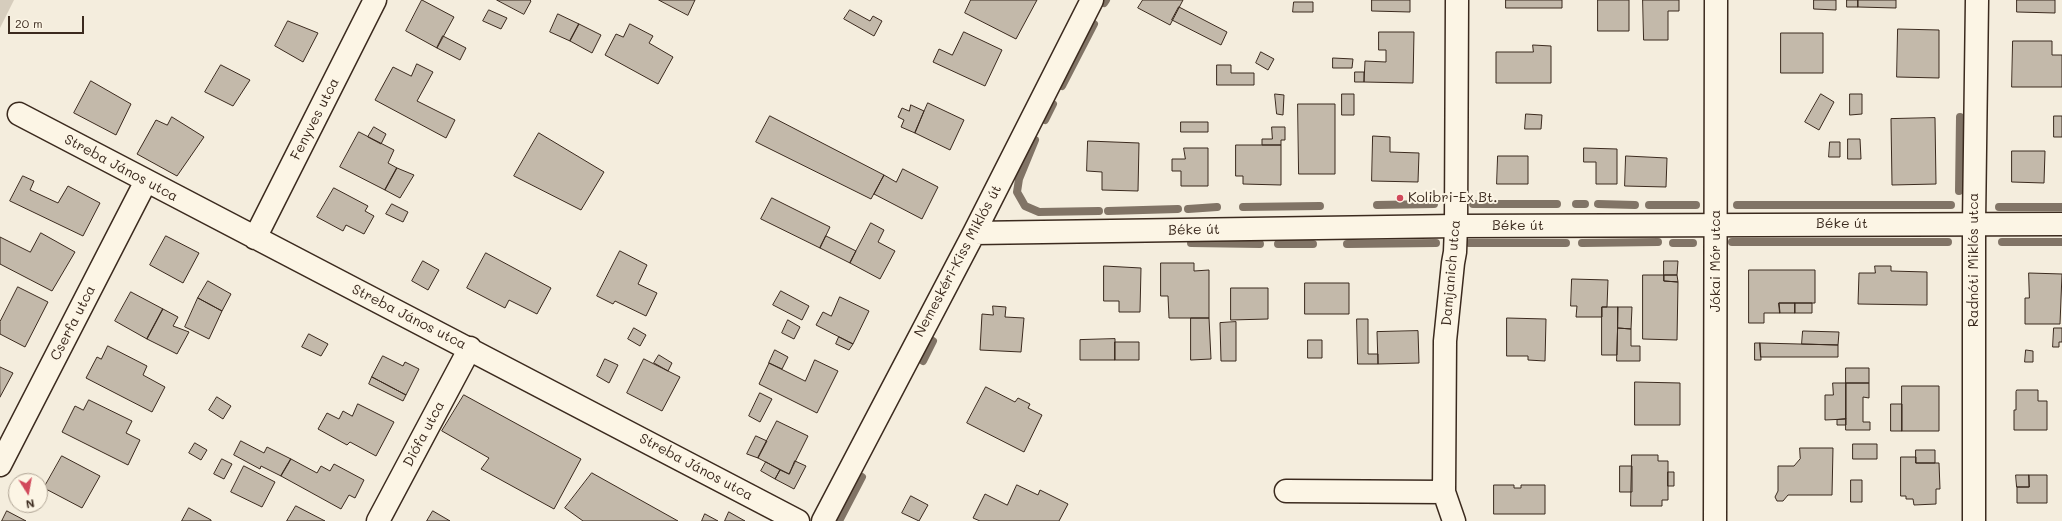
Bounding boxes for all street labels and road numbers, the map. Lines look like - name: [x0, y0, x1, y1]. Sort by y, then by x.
- street label: Fenyves utca: [287, 75, 343, 163]
- street label: Streba János utca: [61, 131, 181, 205]
- street label: Nemeskéri-Kiss Miklós út: [911, 182, 1005, 340]
- street label: Radnóti Miklós utca: [1966, 193, 1982, 327]
- street label: Jókai Mór utca: [1708, 210, 1724, 312]
- street label: Béke út: [1816, 216, 1868, 232]
- street label: Béke út: [1492, 218, 1544, 234]
- street label: Damjanich utca: [1438, 219, 1464, 327]
- street label: Béke út: [1168, 221, 1220, 239]
- street label: Streba János utca: [349, 281, 469, 353]
- street label: Cserfa utca: [47, 283, 99, 363]
- street label: Diófa utca: [400, 398, 448, 470]
- street label: Streba János utca: [636, 430, 756, 504]

